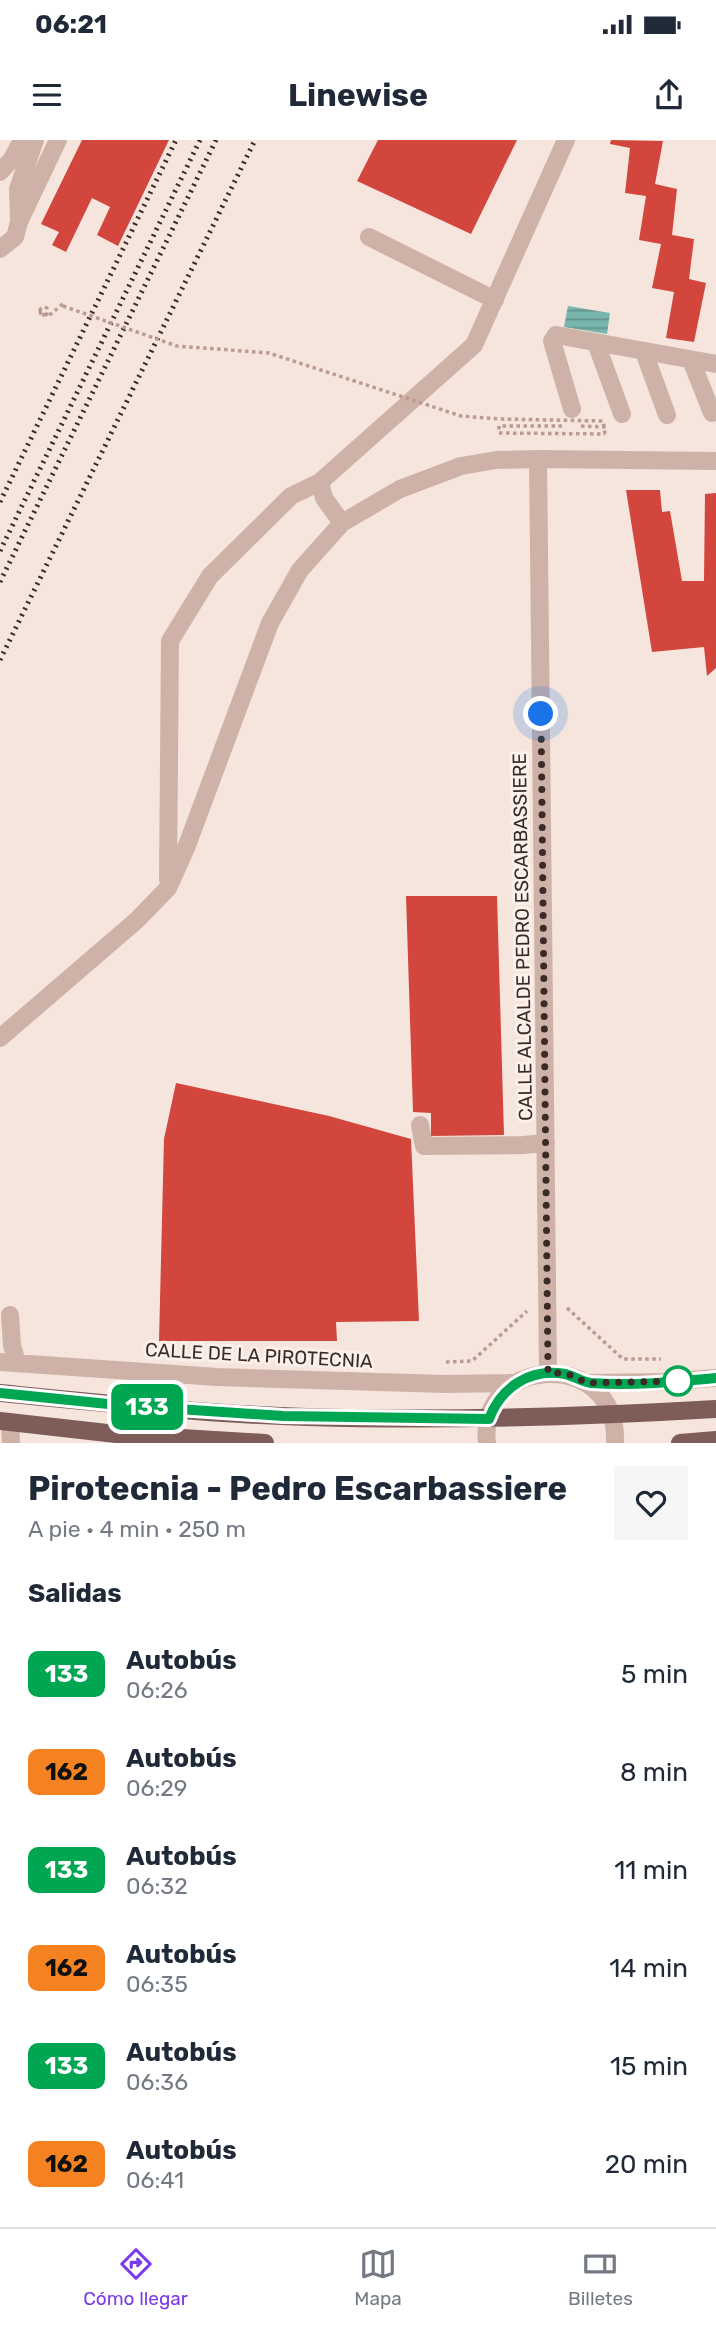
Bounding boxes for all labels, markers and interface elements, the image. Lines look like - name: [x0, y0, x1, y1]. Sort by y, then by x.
- text: 06:21: [35, 9, 107, 40]
- icon: menu: [28, 76, 66, 114]
- text: Linewise: [288, 76, 428, 114]
- icon: share: [650, 76, 688, 114]
- your location: [523, 696, 558, 731]
- street label: CALLE ALCALDE PEDRO ESCARBASSIERE: [508, 753, 537, 1121]
- street label: CALLE DE LA PIROTECNIA: [144, 1338, 374, 1373]
- unlabelled marker: [663, 1366, 693, 1396]
- line badge: 133: [107, 1384, 187, 1430]
- text: 133: [125, 1393, 169, 1421]
- button: heart: [614, 1466, 688, 1540]
- text: Pirotecnia - Pedro Escarbassiere: [28, 1469, 567, 1508]
- text: A pie · 4 min · 250 m: [28, 1515, 246, 1543]
- text: Salidas: [28, 1578, 122, 1609]
- text: Autobús: [126, 1645, 237, 1676]
- text: 5 min: [621, 1659, 688, 1690]
- text: 133: [45, 1660, 88, 1688]
- text: 06:26: [126, 1676, 188, 1704]
- text: Autobús: [126, 1743, 237, 1774]
- text: 8 min: [620, 1757, 688, 1788]
- text: 162: [45, 1758, 88, 1786]
- text: 06:29: [126, 1774, 188, 1802]
- text: Autobús: [126, 1841, 237, 1872]
- text: 11 min: [614, 1855, 688, 1886]
- text: 133: [45, 1856, 88, 1884]
- text: 06:32: [126, 1872, 188, 1900]
- text: Autobús: [126, 1939, 237, 1970]
- text: 14 min: [609, 1953, 688, 1984]
- text: 162: [45, 1954, 88, 1982]
- text: 06:35: [126, 1970, 188, 1998]
- text: Autobús: [126, 2037, 237, 2068]
- text: 15 min: [610, 2051, 688, 2082]
- text: 133: [45, 2052, 88, 2080]
- text: 06:36: [126, 2068, 188, 2096]
- text: Autobús: [126, 2135, 237, 2166]
- text: 20 min: [605, 2149, 688, 2180]
- text: 162: [45, 2150, 88, 2178]
- text: 06:41: [126, 2166, 184, 2194]
- tab: Cómo llegar: [83, 2245, 188, 2310]
- tab: Mapa: [354, 2245, 402, 2310]
- tab: Billetes: [568, 2245, 633, 2310]

